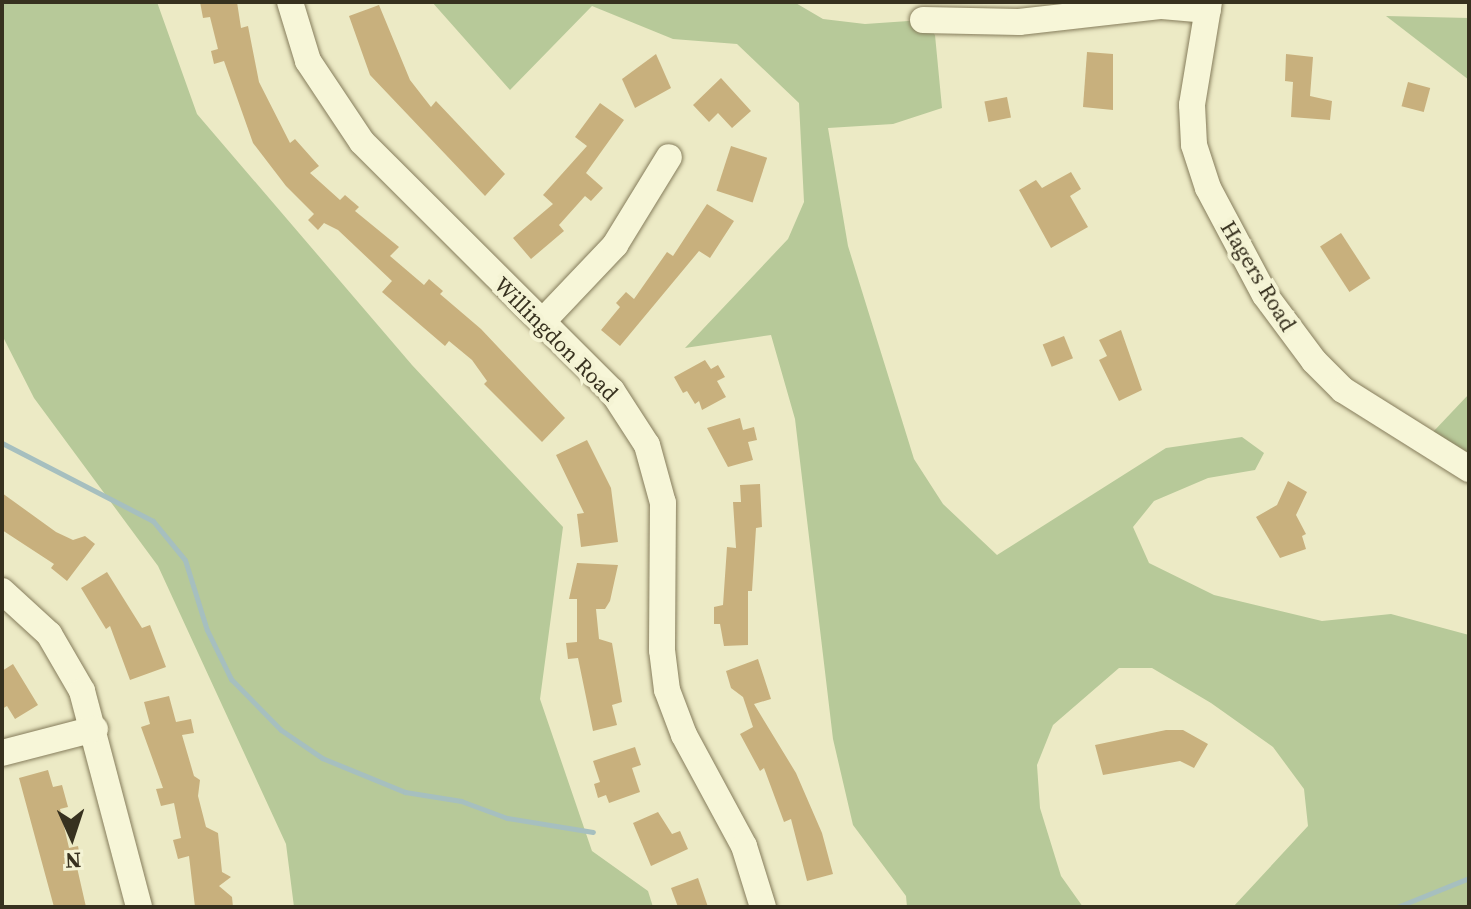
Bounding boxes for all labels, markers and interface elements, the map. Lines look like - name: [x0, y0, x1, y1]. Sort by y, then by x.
- street label: Hagers Road: [1215, 216, 1301, 336]
- street label: Willingdon Road: [489, 272, 623, 406]
- north arrow: [32, 797, 112, 877]
- text: N: [64, 846, 82, 876]

